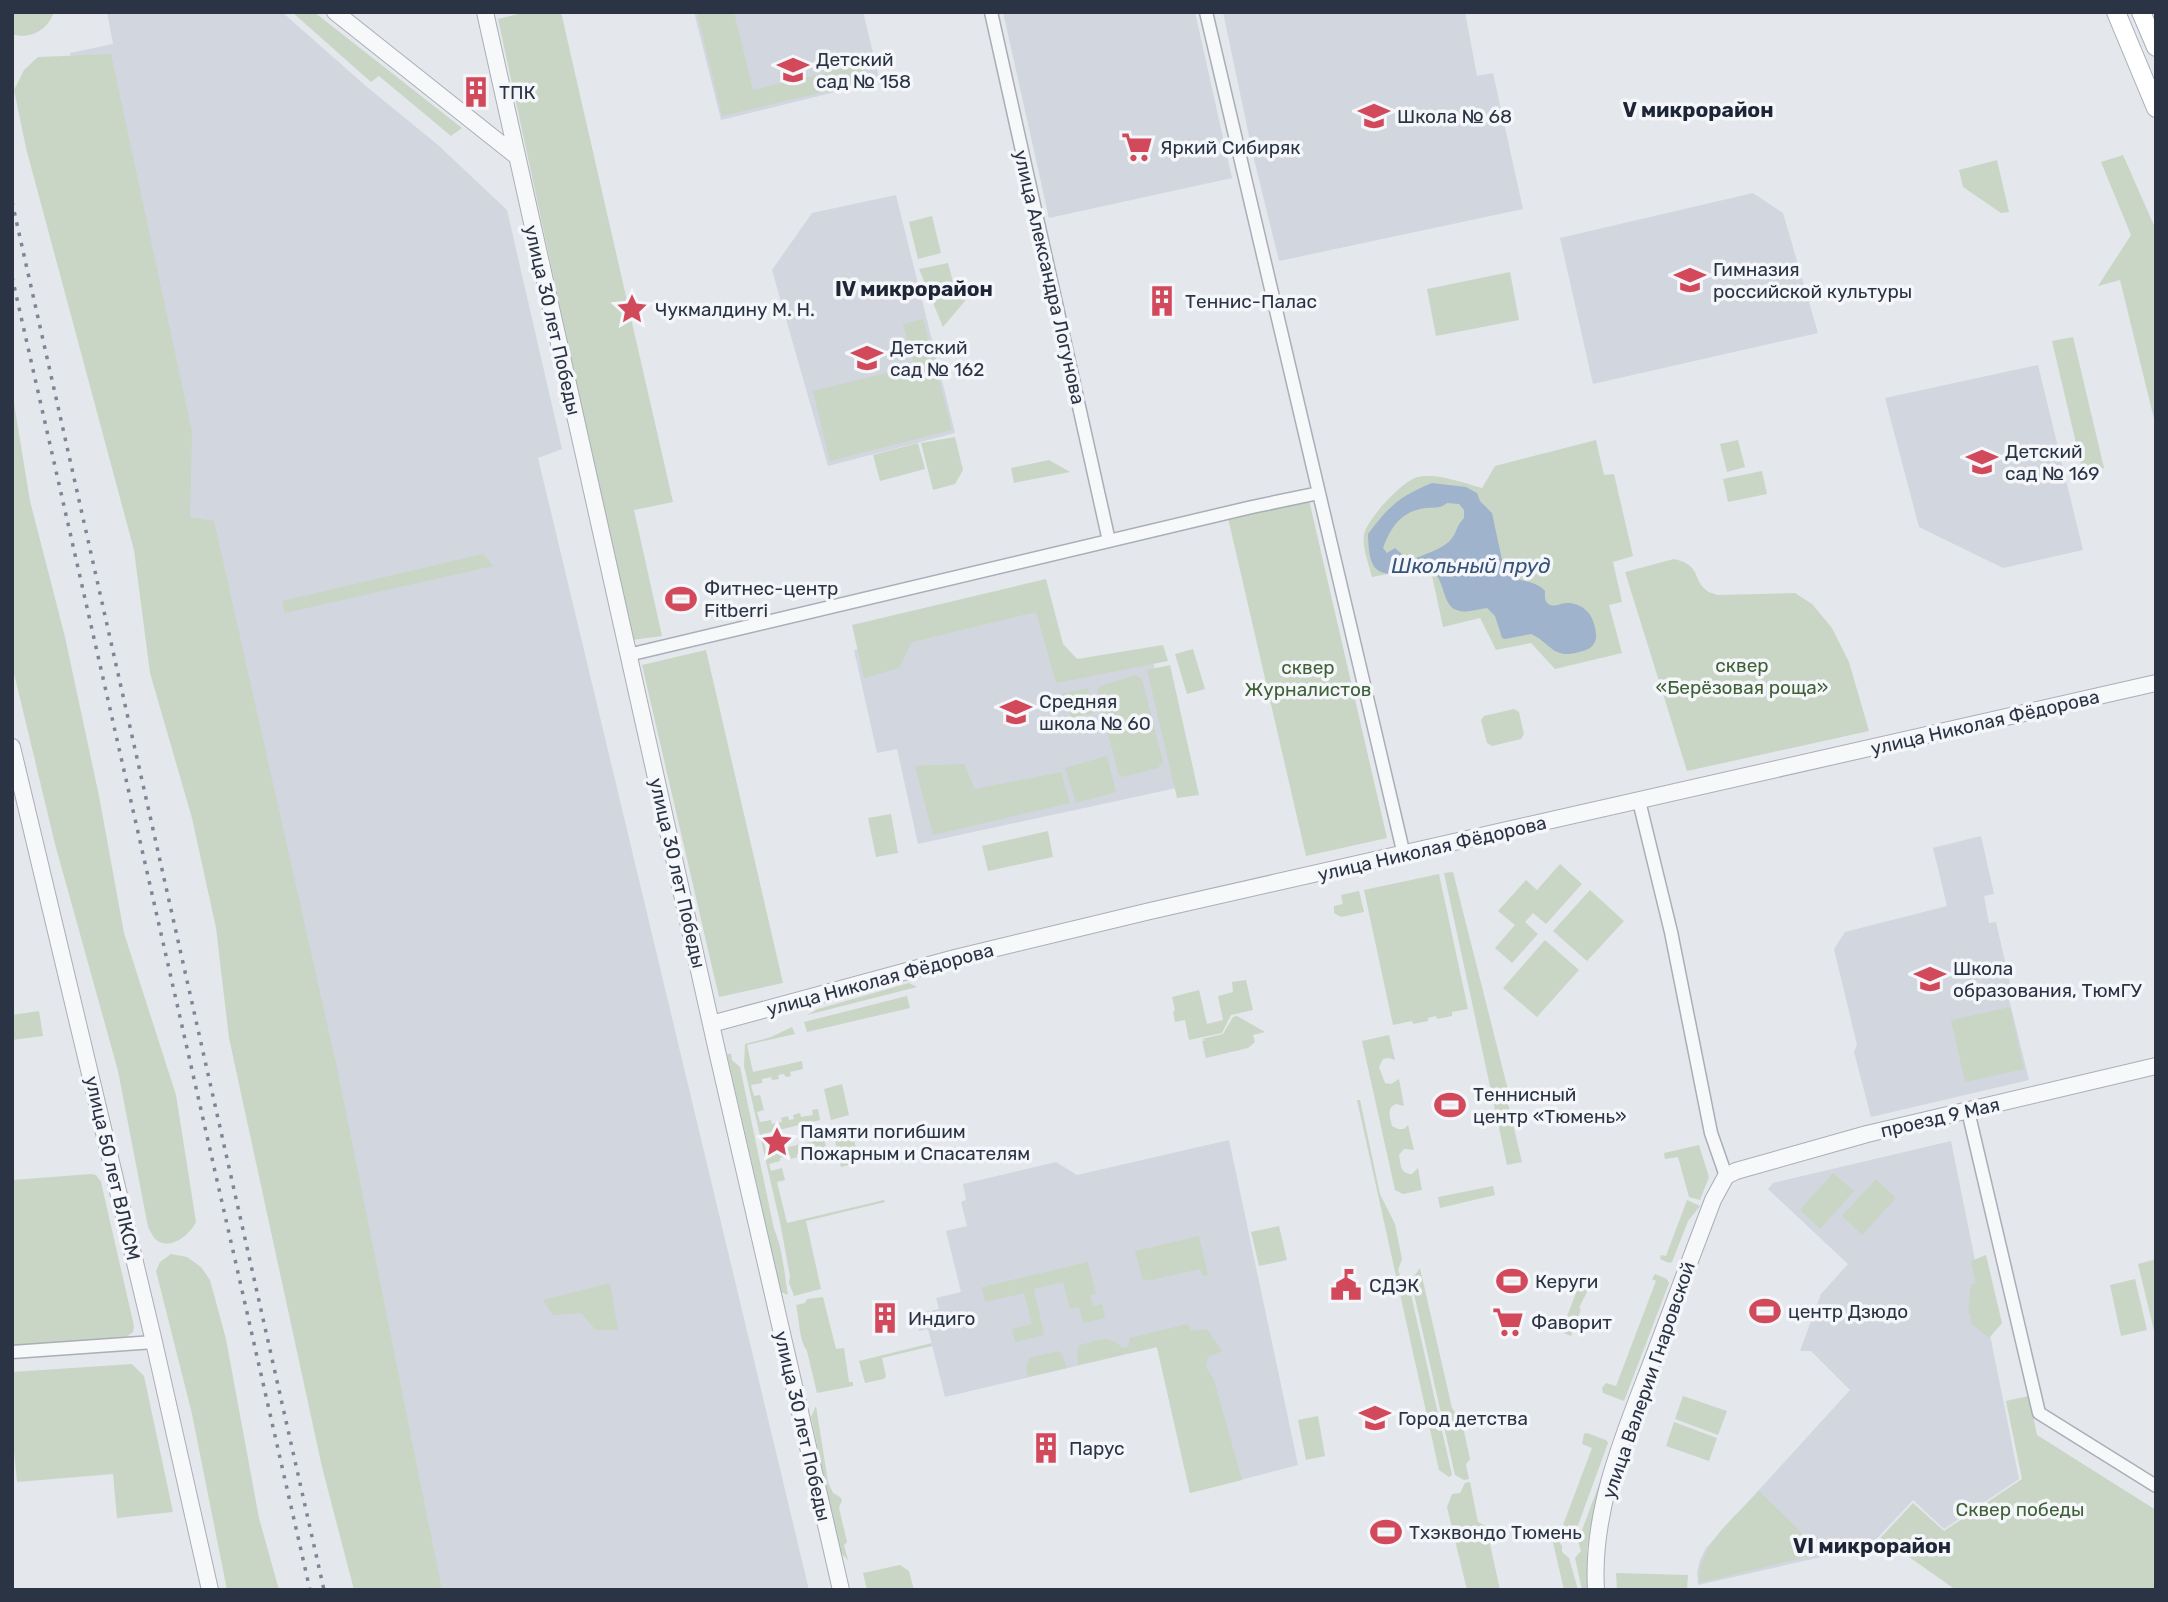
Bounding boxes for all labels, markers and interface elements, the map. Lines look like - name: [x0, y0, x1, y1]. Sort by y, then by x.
- place label: Детский сад № 158: [816, 48, 911, 93]
- school or university icon: Детский сад № 158: [776, 53, 810, 87]
- building icon: ТПК: [459, 75, 493, 109]
- place label: ТПК: [499, 81, 536, 104]
- district label: V микрорайон: [1622, 97, 1774, 122]
- school or university icon: Школа № 68: [1357, 99, 1391, 133]
- place label: Школа № 68: [1397, 105, 1512, 128]
- supermarket icon: Яркий Сибиряк: [1120, 130, 1154, 164]
- place label: Яркий Сибиряк: [1160, 136, 1301, 159]
- street label: улица Александра Логунова: [1009, 148, 1090, 407]
- street label: улица 30 лет Победы: [519, 223, 586, 417]
- place label: Гимназия российской культуры: [1713, 258, 1912, 303]
- school or university icon: Гимназия российской культуры: [1673, 263, 1707, 297]
- district label: IV микрорайон: [835, 276, 993, 301]
- building icon: Теннис-Палас: [1145, 284, 1179, 318]
- place label: Теннис-Палас: [1185, 290, 1317, 313]
- place icon: Чукмалдину М. Н.: [615, 292, 649, 326]
- place label: Чукмалдину М. Н.: [655, 298, 815, 321]
- place label: Детский сад № 162: [890, 336, 984, 381]
- school or university icon: Детский сад № 162: [850, 341, 884, 375]
- place label: Детский сад № 169: [2005, 440, 2100, 485]
- school or university icon: Детский сад № 169: [1965, 445, 1999, 479]
- water label: Школьный пруд: [1391, 553, 1551, 578]
- place label: Фитнес-центр Fitberri: [704, 577, 838, 622]
- sports icon: Фитнес-центр Fitberri: [664, 582, 698, 616]
- park label: сквер «Берёзовая роща»: [1656, 654, 1828, 699]
- park label: сквер Журналистов: [1245, 656, 1372, 701]
- street label: улица Николая Фёдорова: [1869, 685, 2102, 760]
- place label: Средняя школа № 60: [1039, 690, 1151, 735]
- school or university icon: Средняя школа № 60: [999, 695, 1033, 729]
- street label: улица 30 лет Победы: [644, 776, 711, 970]
- street label: улица Николая Фёдорова: [1316, 811, 1549, 886]
- street label: улица Николая Фёдорова: [764, 938, 996, 1021]
- place label: Школа образования, ТюмГУ: [1953, 957, 2142, 1002]
- school or university icon: Школа образования, ТюмГУ: [1913, 962, 1947, 996]
- street label: улица 50 лет ВЛКСМ: [80, 1074, 145, 1263]
- place label: Теннисный центр «Тюмень»: [1473, 1083, 1627, 1128]
- sports icon: Теннисный центр «Тюмень»: [1433, 1088, 1467, 1122]
- street label: проезд 9 Мая: [1878, 1093, 2002, 1142]
- place label: Памяти погибшим Пожарным и Спасателям: [800, 1120, 1030, 1165]
- place icon: Памяти погибшим Пожарным и Спасателям: [760, 1125, 794, 1159]
- street label: улица Валерии Гнаровской: [1597, 1259, 1700, 1502]
- sports icon: Керуги: [1495, 1264, 1529, 1298]
- public building icon: СДЭК: [1329, 1268, 1363, 1302]
- place label: Керуги: [1535, 1270, 1598, 1293]
- place label: СДЭК: [1369, 1274, 1419, 1297]
- sports icon: центр Дзюдо: [1748, 1294, 1782, 1328]
- place label: центр Дзюдо: [1788, 1300, 1908, 1323]
- building icon: Индиго: [868, 1301, 902, 1335]
- supermarket icon: Фаворит: [1491, 1305, 1525, 1339]
- place label: Индиго: [908, 1307, 976, 1330]
- place label: Фаворит: [1531, 1311, 1612, 1334]
- street label: улица 30 лет Победы: [769, 1329, 836, 1523]
- school or university icon: Город детства: [1358, 1401, 1392, 1435]
- place label: Город детства: [1398, 1407, 1528, 1430]
- building icon: Парус: [1029, 1431, 1063, 1465]
- place label: Парус: [1069, 1437, 1125, 1460]
- park label: Сквер победы: [1956, 1498, 2084, 1521]
- sports icon: Тхэквондо Тюмень: [1369, 1515, 1403, 1549]
- place label: Тхэквондо Тюмень: [1409, 1521, 1582, 1544]
- district label: VI микрорайон: [1793, 1533, 1951, 1558]

